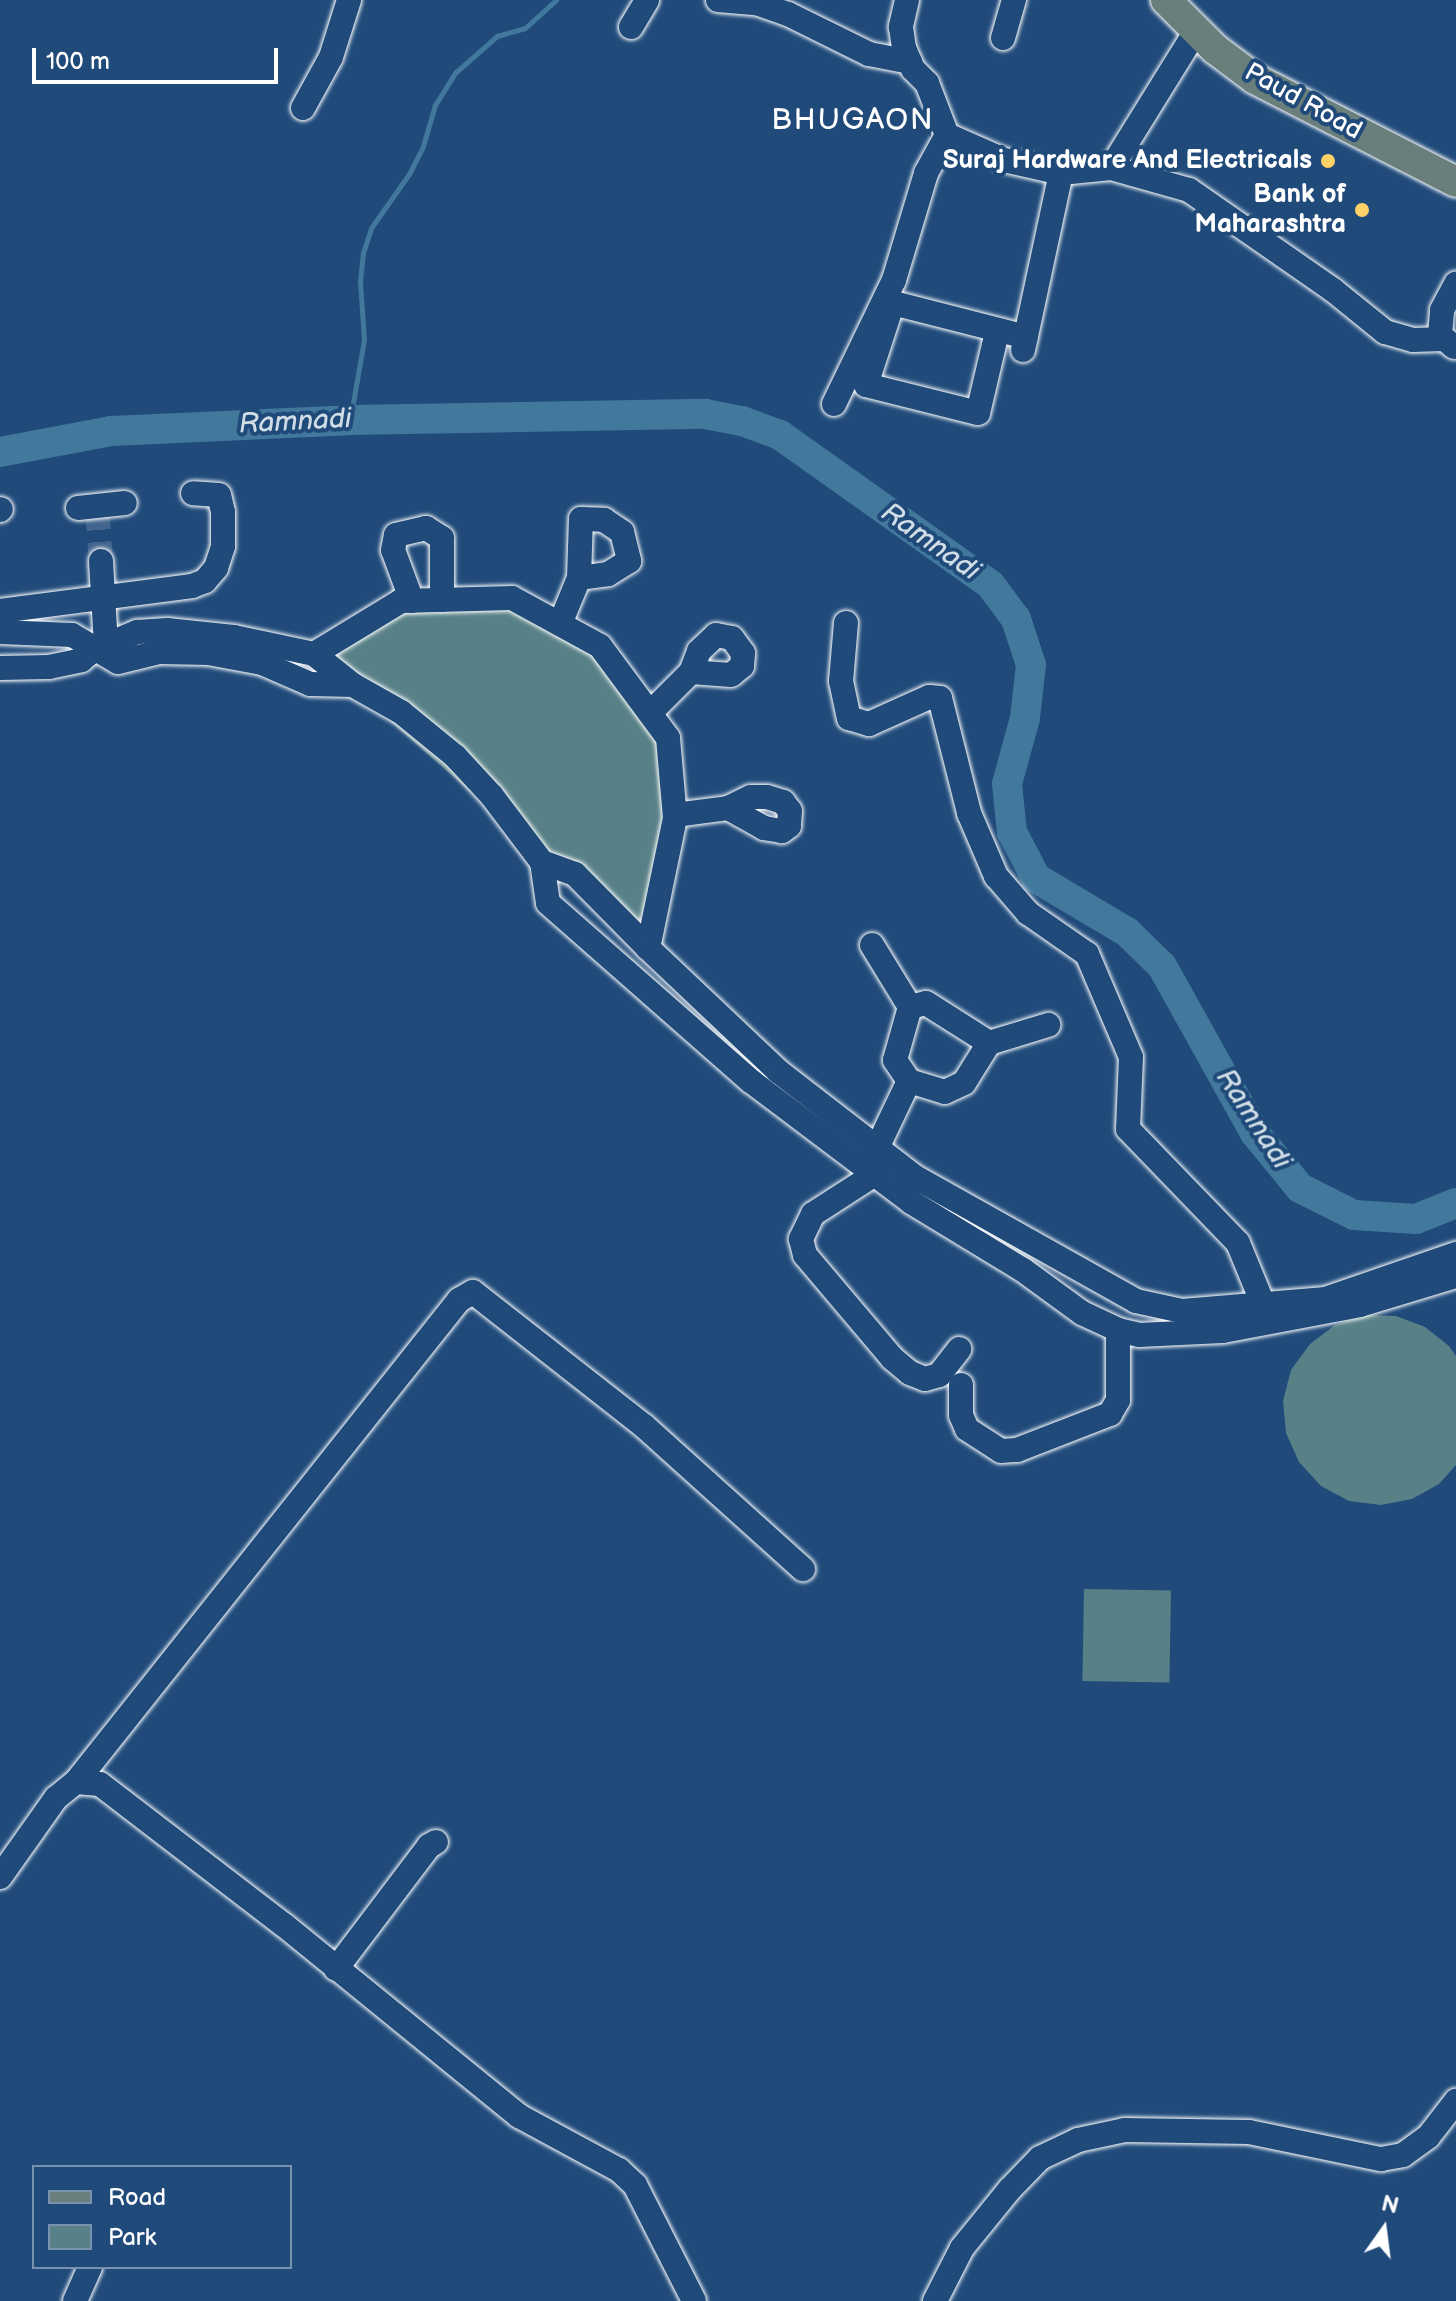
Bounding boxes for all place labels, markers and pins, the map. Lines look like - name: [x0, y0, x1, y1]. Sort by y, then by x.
- place label: Suraj Hardware And Electricals: [943, 145, 1312, 177]
- marker: Suraj Hardware And Electricals: [1319, 152, 1337, 170]
- place label: Bank of Maharashtra: [1195, 179, 1346, 240]
- marker: Bank of Maharashtra: [1353, 201, 1371, 219]

